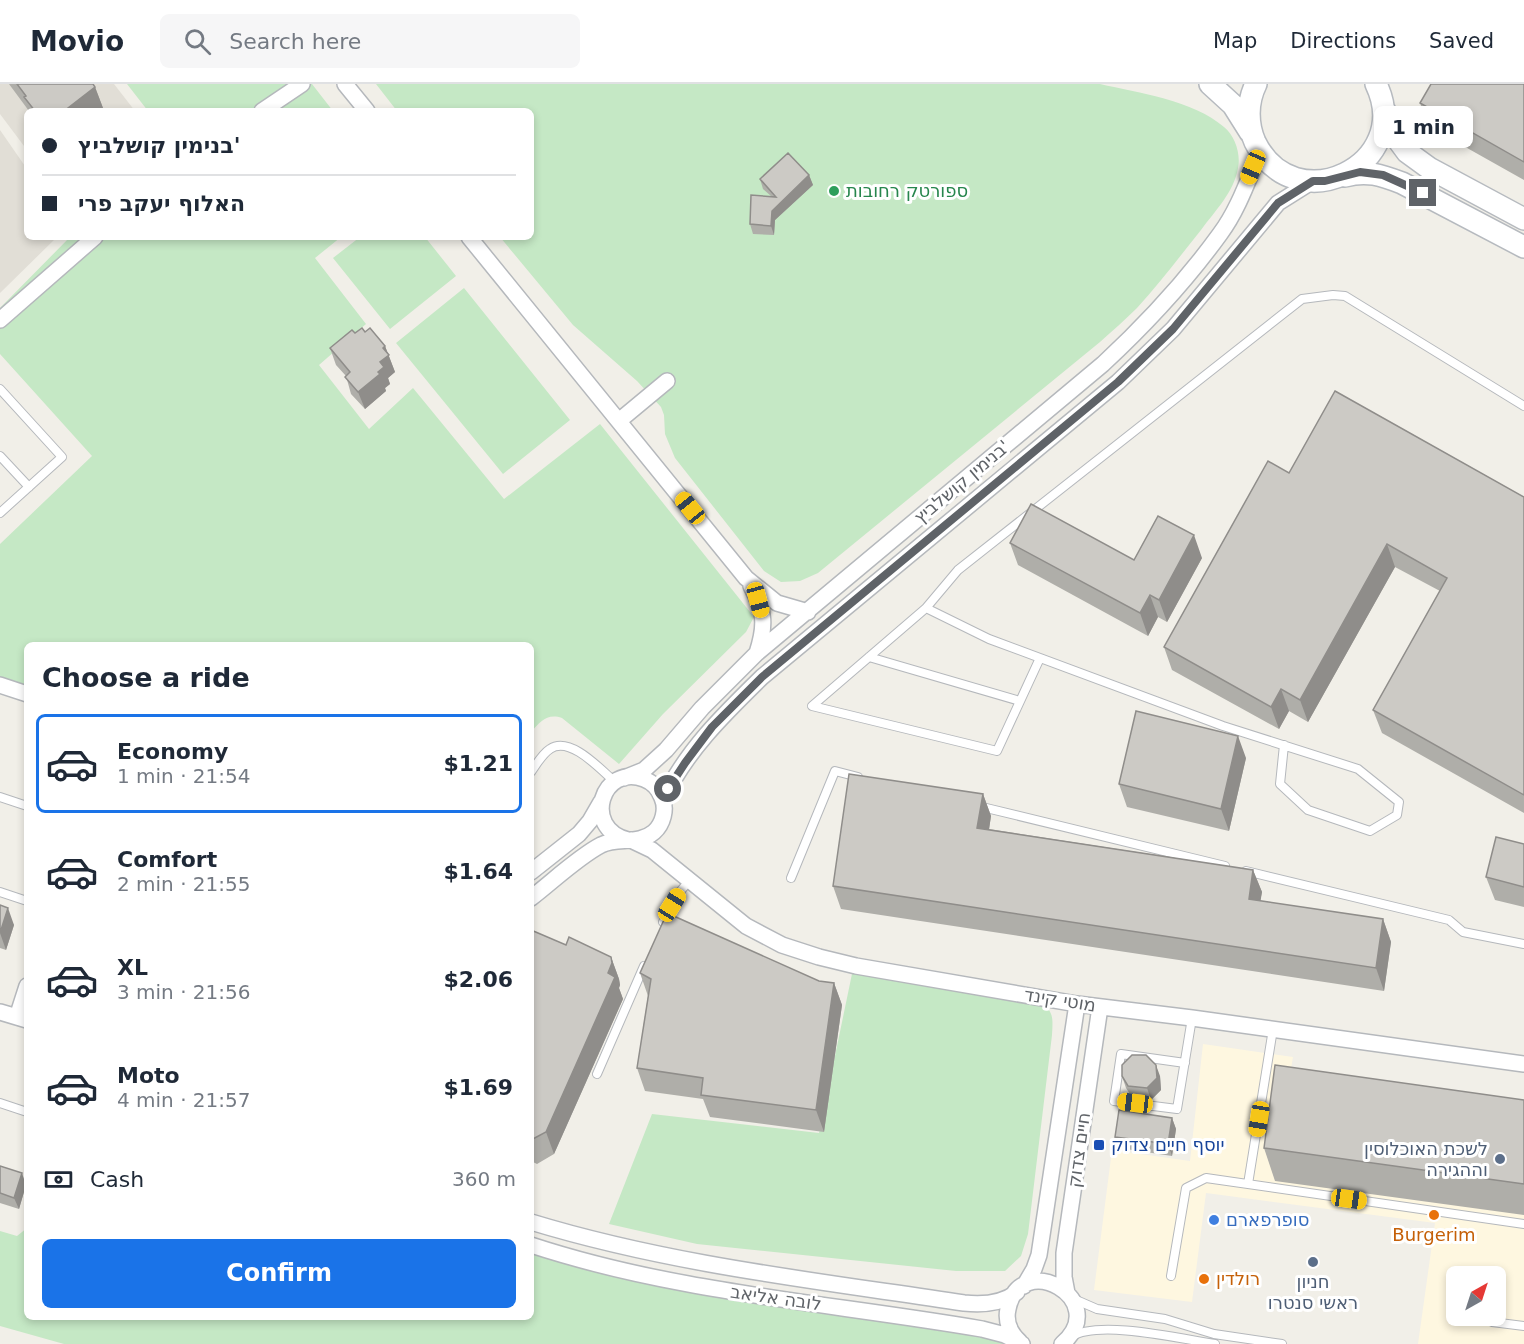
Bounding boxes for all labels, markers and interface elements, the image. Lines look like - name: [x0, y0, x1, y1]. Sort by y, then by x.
- search box: [160, 14, 580, 68]
- text: Movio: [30, 25, 124, 58]
- icon: search: [181, 25, 214, 58]
- text: Search here: [229, 29, 361, 54]
- text: Map: [1213, 29, 1257, 53]
- text: Directions: [1290, 29, 1396, 53]
- text: Saved: [1429, 29, 1494, 53]
- callout: 1 min: [1374, 106, 1472, 148]
- text: 1 min: [1392, 115, 1455, 139]
- text: בנימין קושלביץ': [78, 133, 240, 158]
- car: [1238, 147, 1268, 187]
- route end: [1409, 179, 1436, 206]
- place label: ספורטק רחובות: [846, 180, 968, 201]
- marker: ספורטק רחובות: [827, 184, 841, 198]
- text: האלוף יעקב פרי: [78, 191, 245, 216]
- street label: בנימין קושלביץ': [910, 436, 1014, 528]
- car: [672, 488, 708, 528]
- car: [745, 580, 771, 620]
- text: Choose a ride: [42, 662, 250, 693]
- icon: car: [45, 737, 99, 791]
- text: Economy: [117, 739, 228, 764]
- text: $1.21: [443, 751, 513, 776]
- text: 1 min · 21:54: [117, 764, 251, 788]
- route start: [654, 775, 681, 802]
- icon: car: [45, 845, 99, 899]
- text: Comfort: [117, 847, 217, 872]
- text: $1.64: [443, 859, 513, 884]
- text: 2 min · 21:55: [117, 872, 251, 896]
- car: [655, 885, 689, 925]
- icon: car: [45, 953, 99, 1007]
- text: XL: [117, 955, 148, 980]
- text: $2.06: [443, 967, 513, 992]
- text: 3 min · 21:56: [117, 980, 251, 1004]
- street label: מוטי קינד: [1023, 983, 1097, 1016]
- icon: car: [45, 1061, 99, 1115]
- text: Moto: [117, 1063, 180, 1088]
- text: $1.69: [443, 1075, 513, 1100]
- text: 4 min · 21:57: [117, 1088, 251, 1112]
- car: [1116, 1092, 1154, 1114]
- car: [1247, 1100, 1271, 1138]
- street label: חיים צדוק: [1063, 1111, 1094, 1189]
- place label: יוסף חיים צדוק: [1111, 1134, 1225, 1155]
- marker: יוסף חיים צדוק: [1092, 1138, 1106, 1152]
- place label: לשכת האוכלוסין וההגירה: [1364, 1138, 1488, 1180]
- marker: לשכת האוכלוסין וההגירה: [1493, 1152, 1507, 1166]
- icon: cash: [42, 1163, 75, 1196]
- text: Cash: [90, 1167, 144, 1192]
- text: 360 m: [452, 1167, 516, 1191]
- car: [1330, 1188, 1368, 1210]
- marker: Burgerim: [1427, 1208, 1441, 1222]
- place label: סופרפארם: [1226, 1209, 1309, 1230]
- marker: סופרפארם: [1207, 1213, 1221, 1227]
- place label: Burgerim: [1392, 1224, 1476, 1245]
- button: Confirm: [42, 1239, 516, 1308]
- marker: חניון ראשי סנטרו: [1306, 1255, 1320, 1269]
- north arrow: [1446, 1266, 1506, 1326]
- map controls: [1446, 1266, 1506, 1326]
- place label: רולדין: [1216, 1268, 1260, 1289]
- place label: חניון ראשי סנטרו: [1268, 1271, 1358, 1313]
- marker: רולדין: [1197, 1272, 1211, 1286]
- street label: לובה אליאב: [729, 1281, 823, 1314]

